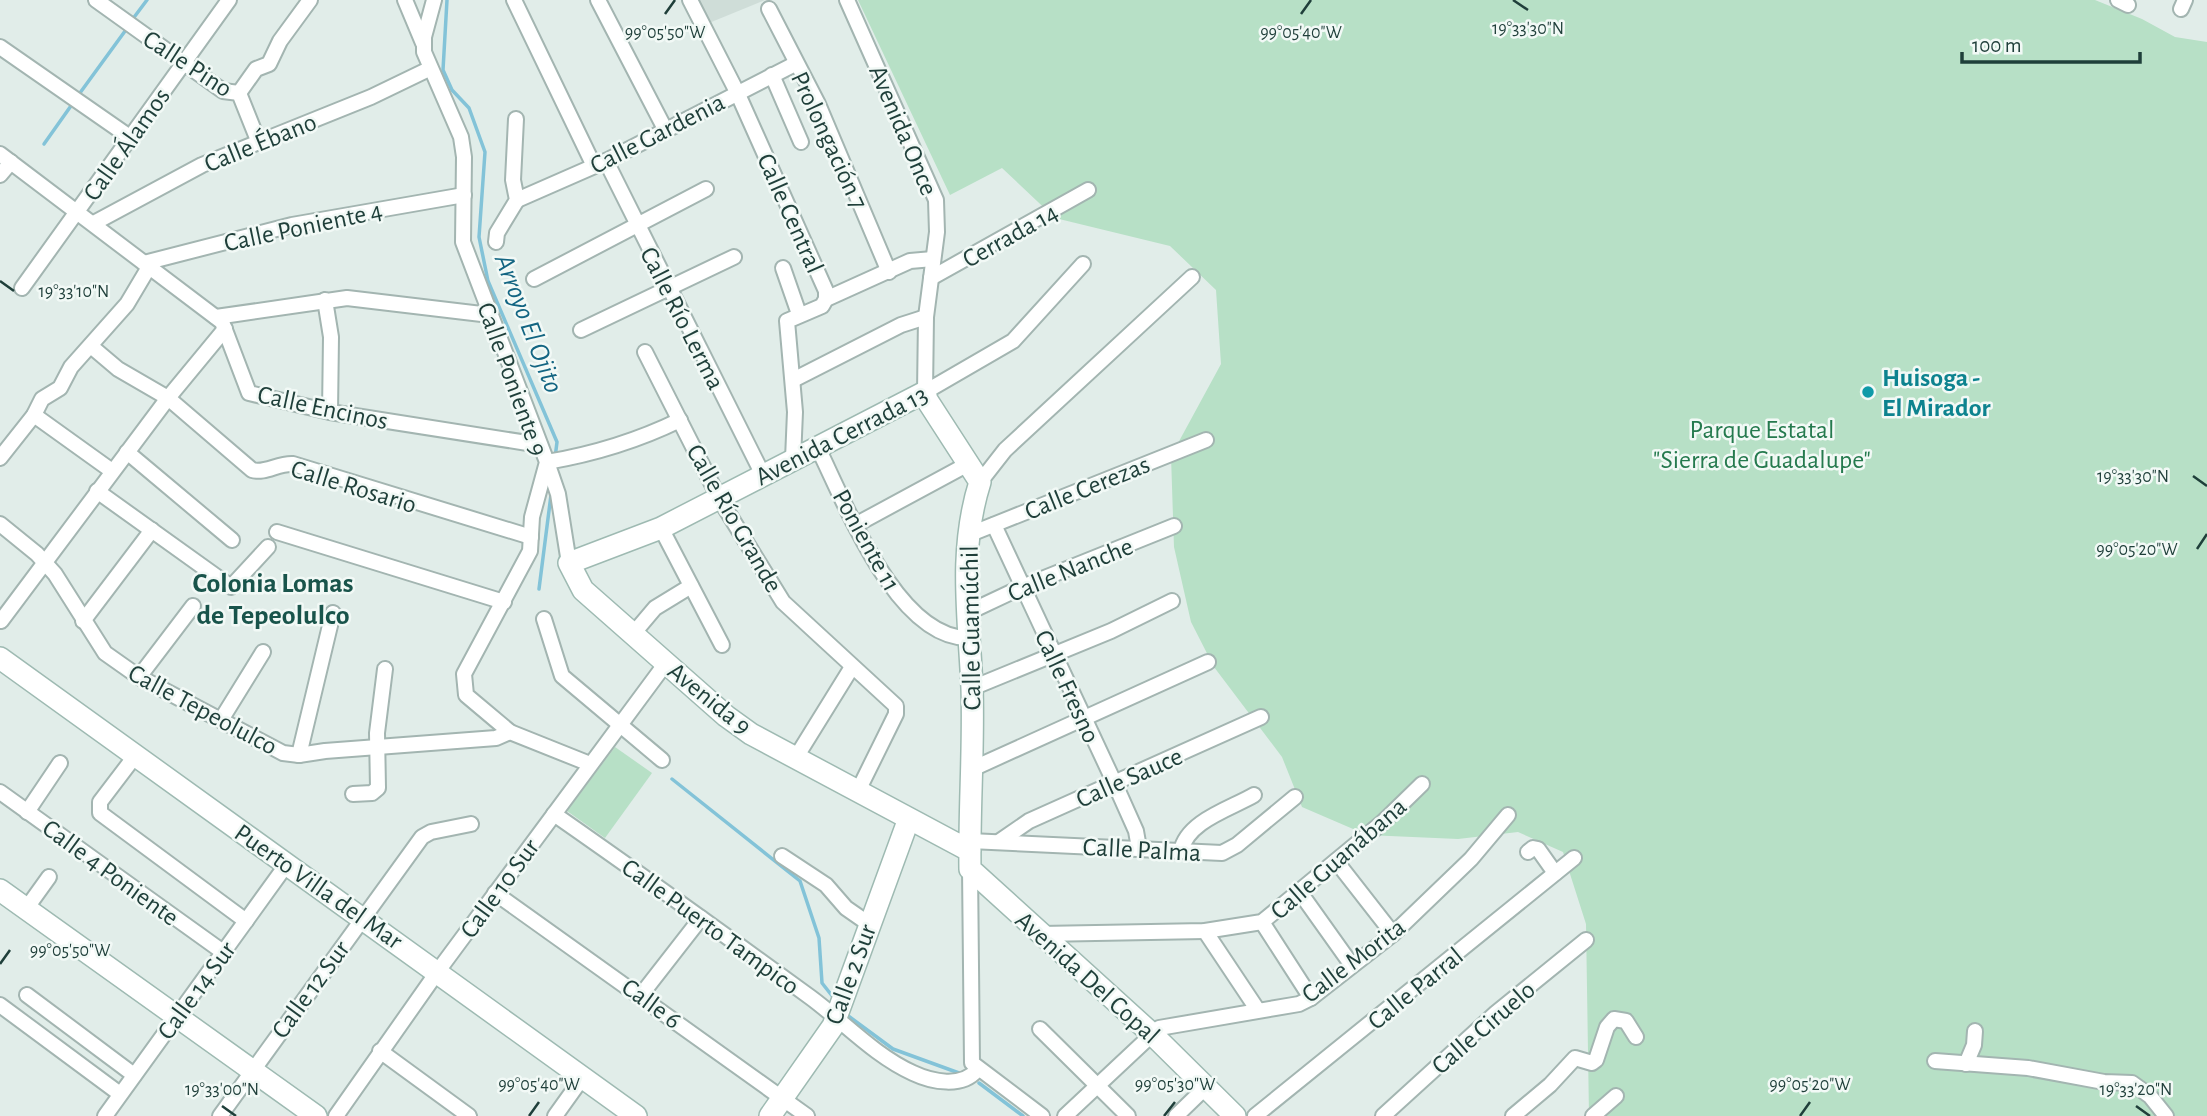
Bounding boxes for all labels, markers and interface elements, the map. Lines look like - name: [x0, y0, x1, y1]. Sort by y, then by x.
- text: 19°33'30"N: [1492, 20, 1564, 38]
- scale bar: [1962, 21, 2140, 65]
- text: 99°05'50"W: [625, 24, 705, 42]
- text: 99°05'40"W: [1260, 24, 1342, 42]
- street label: Calle Pino: [138, 26, 237, 102]
- text: 100 m: [1972, 35, 2022, 56]
- street label: Avenida Once: [864, 62, 942, 199]
- street label: Prolongación 7: [786, 68, 872, 213]
- street label: Calle Álamos: [77, 82, 175, 206]
- street label: Calle Gardenia: [586, 89, 729, 179]
- street label: Calle Ébano: [200, 107, 320, 177]
- street label: Calle Central: [752, 150, 828, 277]
- street label: Calle Poniente 4: [222, 197, 385, 256]
- street label: Cerrada 14: [958, 199, 1063, 273]
- street label: Calle Río Lerma: [635, 243, 729, 394]
- water label: Arroyo El Ojito: [489, 250, 567, 397]
- text: 19°33'10"N: [39, 283, 109, 301]
- street label: Calle Poniente 9: [472, 299, 552, 459]
- place label: Huisoga - El Mirador: [1882, 365, 1990, 421]
- street label: Calle Encinos: [255, 381, 390, 434]
- street label: Avenida Cerrada 13: [751, 381, 932, 491]
- marker: Huisoga - El Mirador: [1860, 384, 1876, 400]
- park label: Parque Estatal "Sierra de Guadalupe": [1653, 417, 1871, 473]
- street label: Calle Río Grande: [681, 440, 787, 597]
- street label: Calle Cerezas: [1021, 451, 1154, 525]
- street label: Calle Rosario: [288, 456, 420, 518]
- text: 19°33'30"N: [2097, 468, 2169, 486]
- street label: Poniente 11: [828, 485, 905, 596]
- street label: Calle Nanche: [1004, 533, 1137, 607]
- text: 99°05'20"W: [2096, 541, 2178, 559]
- street label: Calle Guamúchil: [957, 545, 985, 711]
- district label: Colonia Lomas de Tepeolulco: [192, 570, 354, 630]
- street label: Calle Fresno: [1030, 626, 1104, 747]
- street label: Avenida 9: [663, 658, 756, 740]
- street label: Calle Tepeolulco: [124, 660, 281, 760]
- street label: Calle Sauce: [1072, 743, 1187, 813]
- street label: Calle Guanábana: [1266, 793, 1412, 925]
- street label: Calle 4 Poniente: [37, 815, 183, 931]
- street label: Puerto Villa del Mar: [230, 819, 408, 955]
- street label: Calle 10 Sur: [455, 834, 545, 943]
- street label: Calle Palma: [1082, 834, 1202, 866]
- street label: Calle Puerto Tampico: [617, 854, 804, 1000]
- street label: Avenida Del Copal: [1010, 907, 1164, 1049]
- street label: Calle Morita: [1297, 914, 1410, 1008]
- street label: Calle 2 Sur: [821, 920, 881, 1028]
- street label: Calle 14 Sur: [153, 936, 241, 1044]
- street label: Calle 12 Sur: [267, 936, 355, 1043]
- text: 99°05'50"W: [30, 942, 110, 960]
- street label: Calle Parral: [1363, 943, 1468, 1035]
- street label: Calle 6: [617, 974, 686, 1034]
- street label: Calle Ciruelo: [1427, 976, 1540, 1079]
- text: 99°05'40"W: [498, 1076, 580, 1094]
- text: 99°05'30"W: [1135, 1076, 1215, 1094]
- text: 99°05'20"W: [1769, 1076, 1851, 1094]
- text: 19°33'00"N: [185, 1081, 259, 1099]
- text: 19°33'20"N: [2100, 1081, 2172, 1099]

